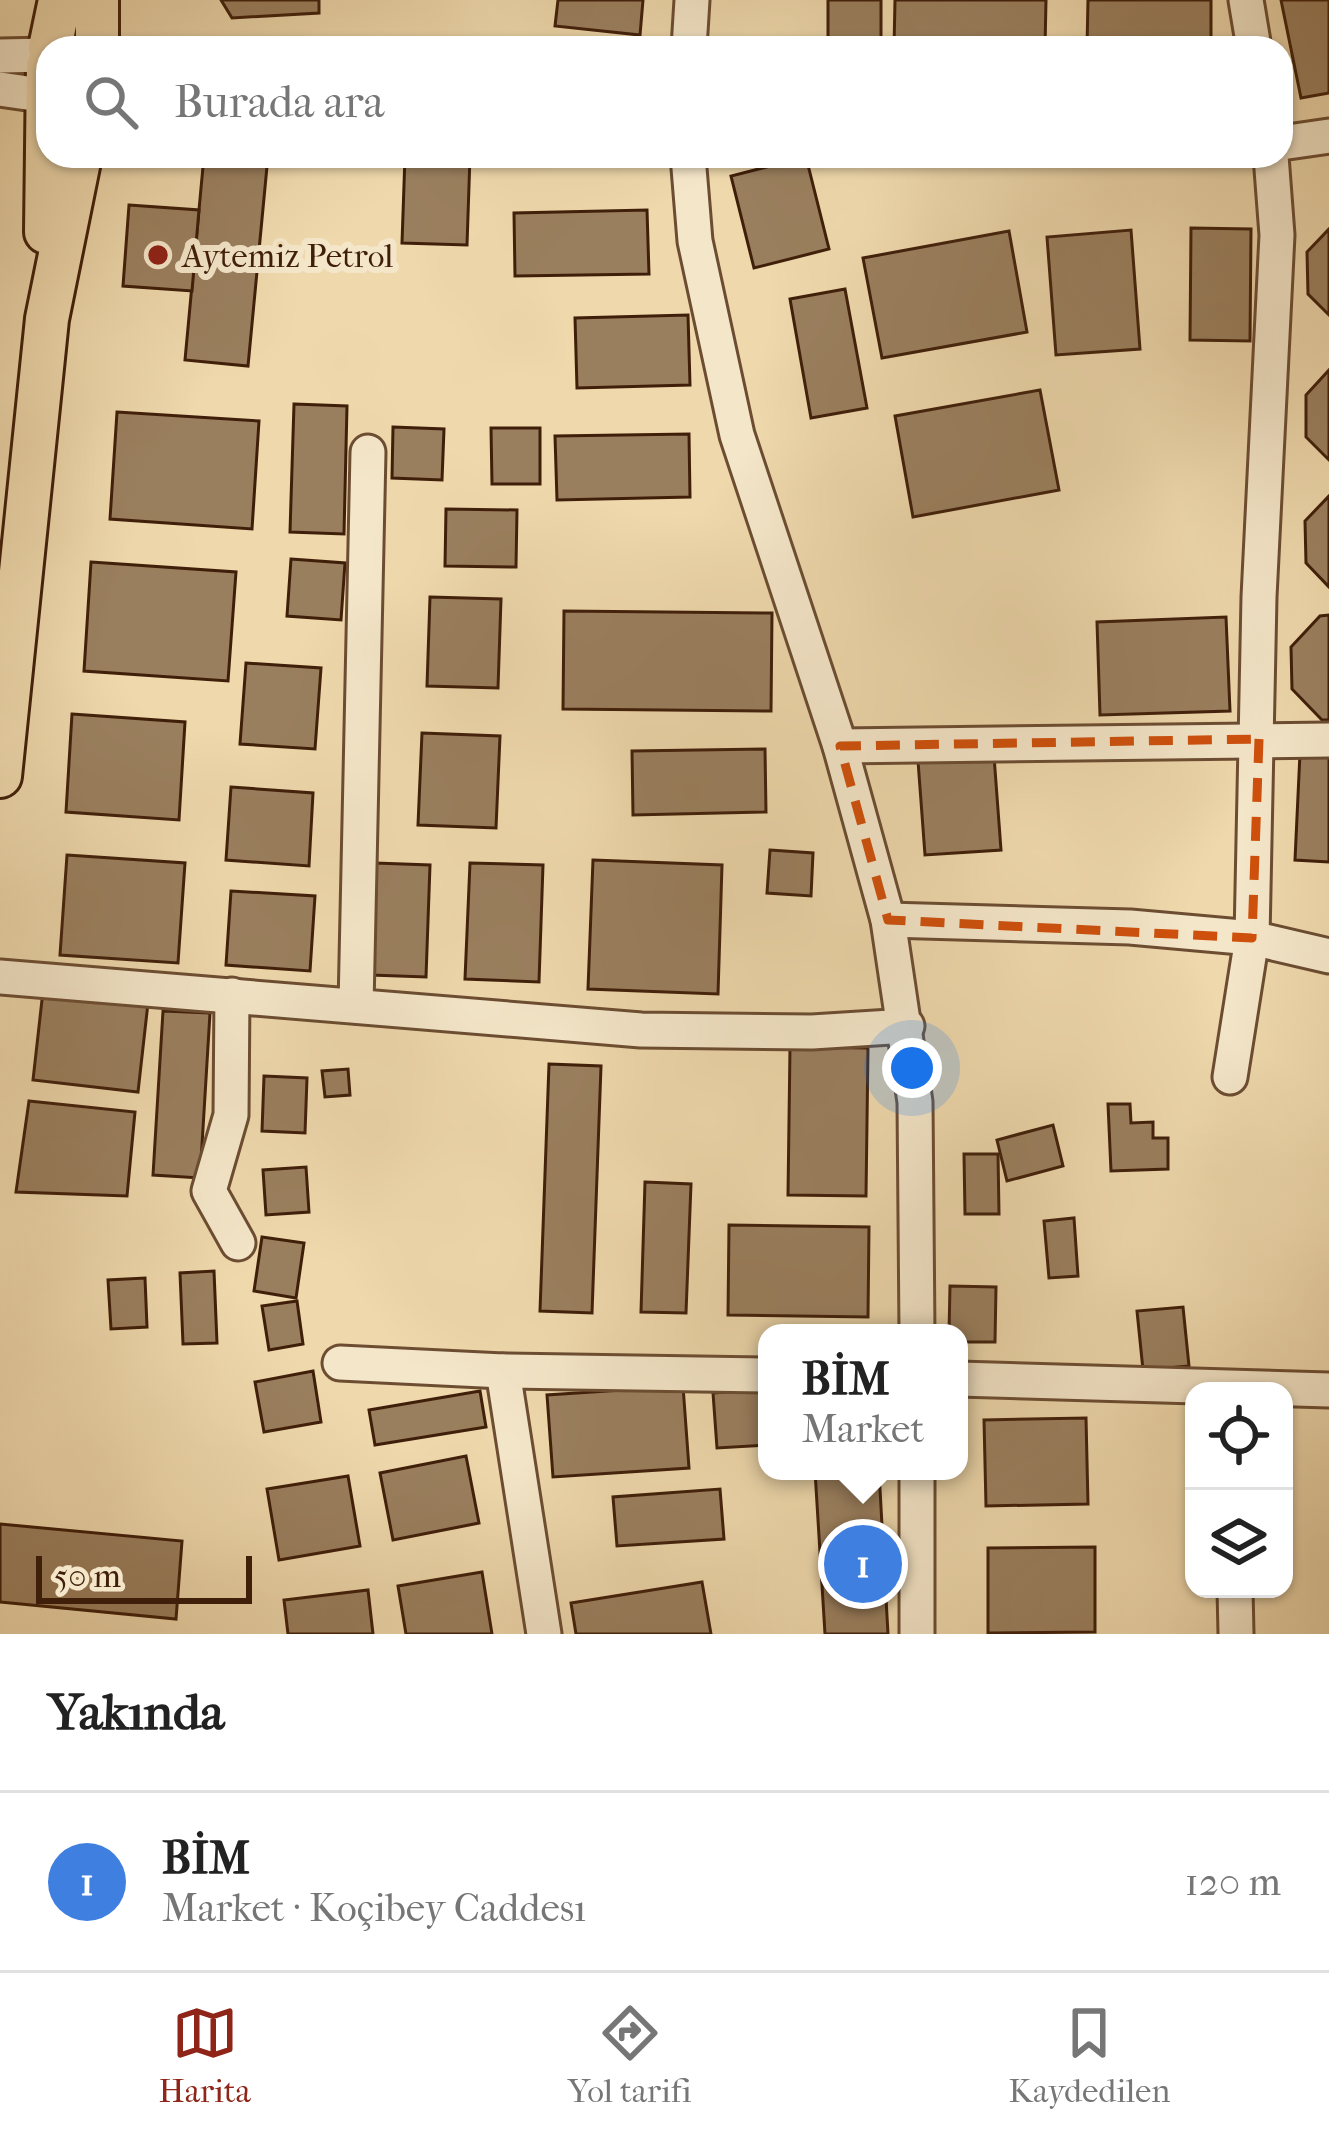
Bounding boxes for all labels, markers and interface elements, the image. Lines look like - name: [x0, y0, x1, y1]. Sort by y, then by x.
- search box: [36, 36, 1293, 168]
- icon: search: [78, 69, 144, 135]
- text: Burada ara: [174, 76, 384, 129]
- place label: Aytemiz Petrol: [180, 237, 393, 276]
- marker: Aytemiz Petrol: [145, 242, 171, 268]
- your location: [882, 1038, 942, 1098]
- popup: [758, 1324, 968, 1480]
- text: BİM: [802, 1353, 890, 1406]
- map controls: [1185, 1382, 1293, 1598]
- button: locate: [1185, 1382, 1293, 1490]
- text: Market: [802, 1406, 924, 1452]
- button: layers: [1185, 1490, 1293, 1598]
- pin: 1: [824, 1519, 902, 1609]
- scale bar: [36, 1550, 252, 1603]
- text: 50 m: [54, 1557, 121, 1596]
- text: Yakında: [48, 1682, 224, 1742]
- text: BİM: [162, 1832, 250, 1885]
- text: 1: [80, 1859, 94, 1905]
- text: 120 m: [1185, 1859, 1281, 1905]
- text: Market · Koçibey Caddesı: [162, 1885, 586, 1931]
- tab: Harita: [159, 2000, 251, 2111]
- tab: Yol tarifi: [568, 2000, 691, 2111]
- tab: Kaydedilen: [1009, 2000, 1170, 2111]

